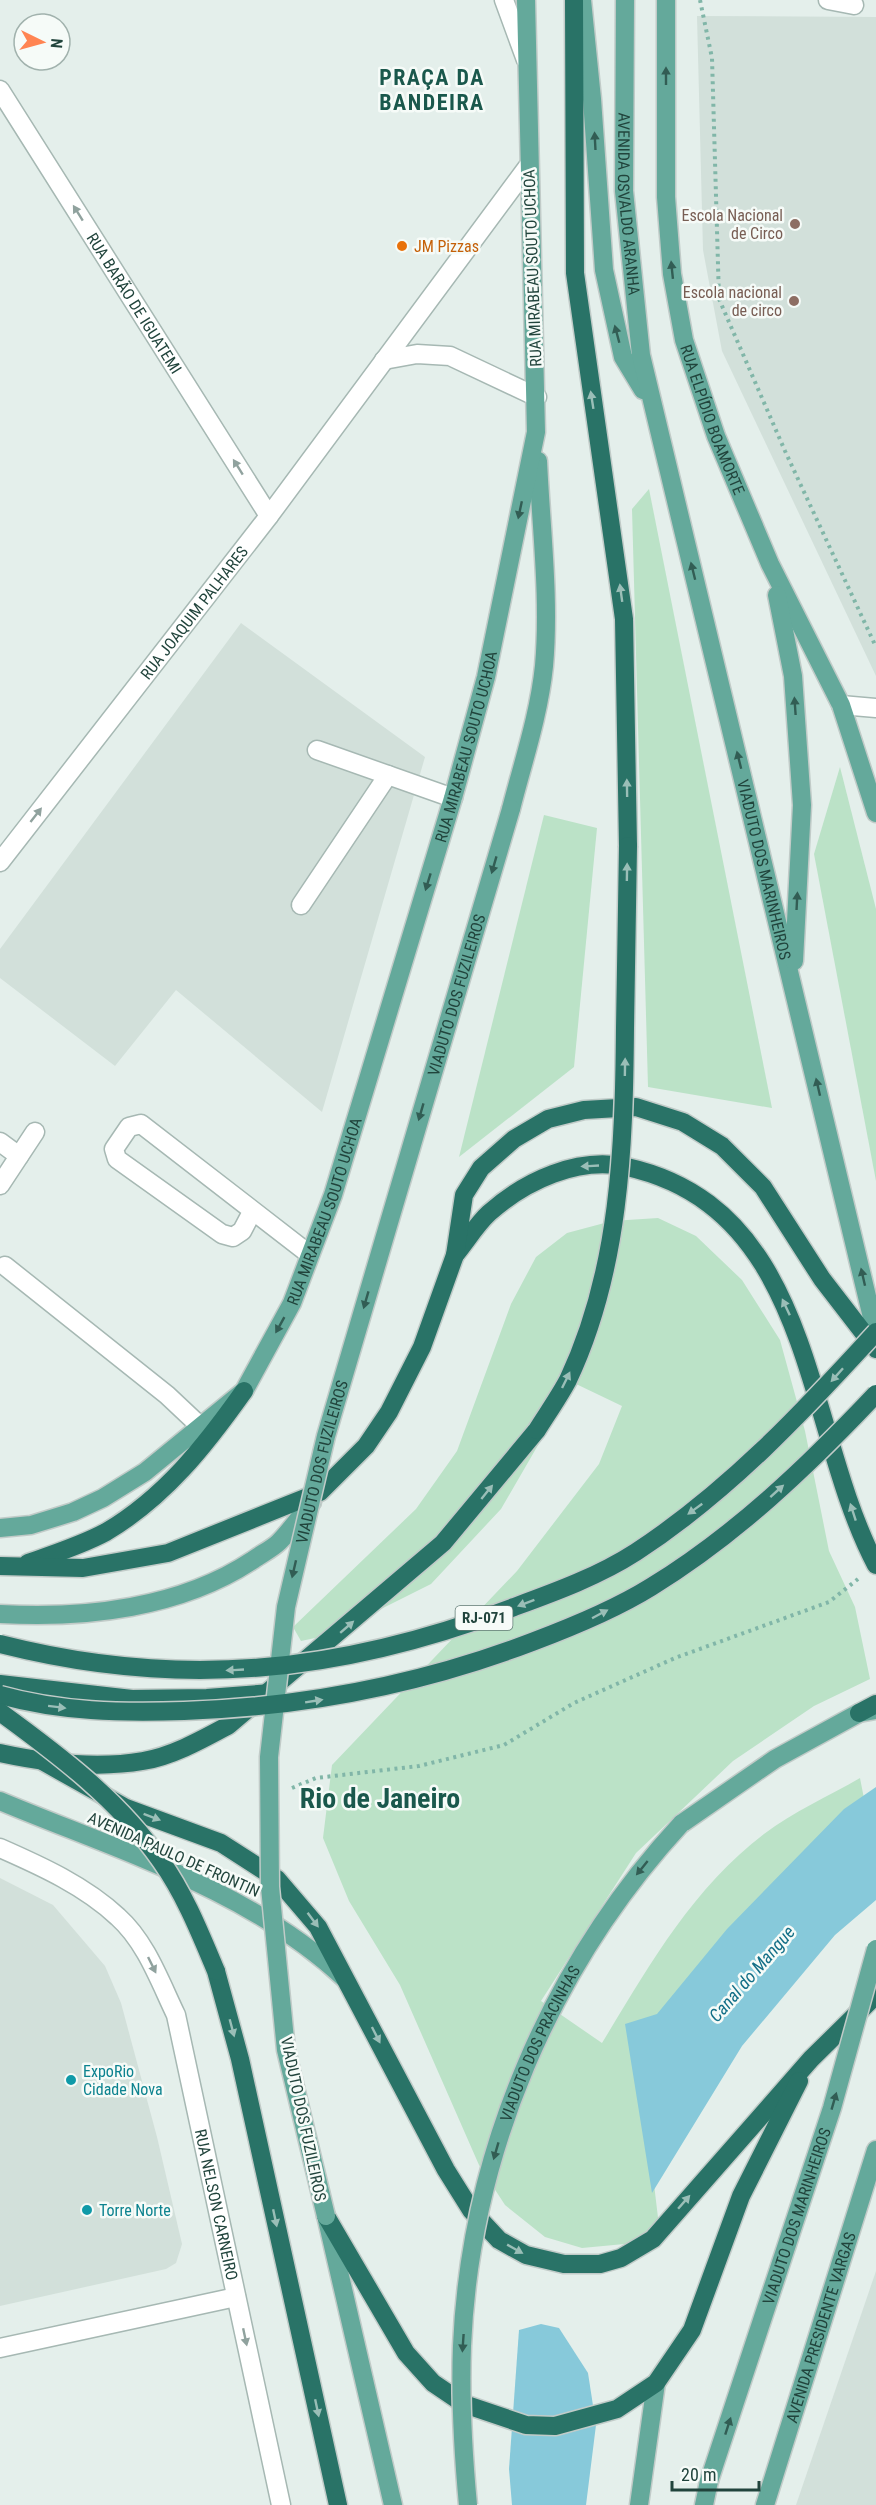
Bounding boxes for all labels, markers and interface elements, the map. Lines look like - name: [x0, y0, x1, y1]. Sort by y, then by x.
- north arrow: [12, 12, 72, 72]
- text: N: [47, 38, 66, 49]
- district label: PRAÇA DA BANDEIRA: [379, 65, 485, 115]
- one-way arrow: [661, 66, 671, 85]
- street label: AVENIDA OSVALDO ARANHA: [614, 112, 644, 296]
- one-way arrow: [590, 131, 600, 150]
- street label: RUA MIRABEAU SOUTO UCHOA: [520, 169, 545, 367]
- one-way arrow: [72, 205, 83, 221]
- place label: Escola Nacional de Circo: [682, 206, 783, 243]
- marker: Escola Nacional de Circo: [788, 217, 802, 231]
- street label: RUA BARÃO DE IGUATEMI: [83, 229, 186, 377]
- place label: JM Pizzas: [414, 237, 479, 256]
- marker: JM Pizzas: [395, 239, 409, 253]
- one-way arrow: [668, 261, 677, 280]
- place label: Escola nacional de circo: [683, 283, 782, 320]
- marker: Escola nacional de circo: [787, 294, 801, 308]
- one-way arrow: [612, 325, 621, 343]
- street label: RUA ELPÍDIO BOAMORTE: [676, 342, 749, 498]
- one-way arrow: [588, 391, 597, 410]
- one-way arrow: [233, 459, 244, 475]
- one-way arrow: [515, 500, 524, 519]
- street label: RUA JOAQUIM PALHARES: [137, 542, 252, 683]
- one-way arrow: [687, 562, 697, 580]
- one-way arrow: [616, 584, 626, 603]
- street label: RUA MIRABEAU SOUTO UCHOA: [431, 649, 501, 845]
- one-way arrow: [790, 697, 800, 716]
- one-way arrow: [734, 751, 744, 770]
- one-way arrow: [622, 778, 632, 797]
- street label: VIADUTO DOS MARINHEIROS: [733, 778, 795, 962]
- one-way arrow: [30, 808, 42, 824]
- one-way arrow: [489, 856, 498, 874]
- one-way arrow: [622, 862, 632, 881]
- one-way arrow: [423, 873, 432, 891]
- one-way arrow: [792, 892, 801, 911]
- street label: VIADUTO DOS FUZILEIROS: [424, 912, 489, 1078]
- one-way arrow: [620, 1057, 629, 1076]
- one-way arrow: [813, 1078, 822, 1097]
- one-way arrow: [416, 1104, 425, 1122]
- street label: RUA MIRABEAU SOUTO UCHOA: [283, 1115, 366, 1308]
- one-way arrow: [580, 1161, 599, 1170]
- one-way arrow: [857, 1268, 867, 1286]
- one-way arrow: [361, 1291, 370, 1309]
- one-way arrow: [781, 1298, 790, 1315]
- one-way arrow: [274, 1317, 285, 1333]
- one-way arrow: [830, 1368, 844, 1382]
- one-way arrow: [562, 1371, 571, 1388]
- street label: VIADUTO DOS FUZILEIROS: [292, 1378, 352, 1545]
- one-way arrow: [481, 1484, 494, 1500]
- one-way arrow: [769, 1485, 784, 1498]
- one-way arrow: [687, 1502, 703, 1515]
- one-way arrow: [848, 1503, 858, 1521]
- one-way arrow: [289, 1560, 299, 1578]
- one-way arrow: [516, 1598, 534, 1608]
- road number: RJ-071: [456, 1606, 512, 1630]
- one-way arrow: [592, 1609, 609, 1619]
- one-way arrow: [339, 1621, 354, 1634]
- one-way arrow: [225, 1665, 244, 1674]
- one-way arrow: [305, 1696, 324, 1705]
- one-way arrow: [48, 1702, 67, 1712]
- district label: Rio de Janeiro: [300, 1782, 460, 1815]
- street label: AVENIDA PAULO DE FRONTIN: [85, 1808, 263, 1901]
- one-way arrow: [143, 1813, 161, 1822]
- one-way arrow: [636, 1860, 649, 1876]
- one-way arrow: [307, 1912, 319, 1928]
- water label: Canal do Mangue: [704, 1922, 799, 2026]
- one-way arrow: [148, 1957, 157, 1974]
- street label: VIADUTO DOS PRACINHAS: [496, 1962, 584, 2124]
- one-way arrow: [227, 2019, 237, 2037]
- one-way arrow: [371, 2027, 381, 2044]
- street label: VIADUTO DOS FUZILEIROS: [277, 2035, 330, 2203]
- place label: ExpoRio Cidade Nova: [83, 2062, 163, 2099]
- marker: ExpoRio Cidade Nova: [64, 2073, 78, 2087]
- one-way arrow: [830, 2091, 840, 2110]
- street label: VIADUTO DOS MARINHEIROS: [759, 2125, 835, 2307]
- street label: RUA NELSON CARNEIRO: [191, 2127, 242, 2282]
- one-way arrow: [491, 2142, 500, 2160]
- one-way arrow: [677, 2195, 690, 2210]
- place label: Torre Norte: [99, 2201, 171, 2220]
- marker: Torre Norte: [80, 2203, 94, 2217]
- one-way arrow: [271, 2209, 280, 2228]
- street label: AVENIDA PRESIDENTE VARGAS: [782, 2230, 860, 2425]
- one-way arrow: [506, 2244, 523, 2254]
- one-way arrow: [241, 2327, 250, 2346]
- one-way arrow: [458, 2333, 468, 2352]
- one-way arrow: [313, 2399, 322, 2418]
- one-way arrow: [723, 2416, 733, 2434]
- scale bar: [672, 2454, 759, 2492]
- text: 20 m: [681, 2464, 716, 2485]

